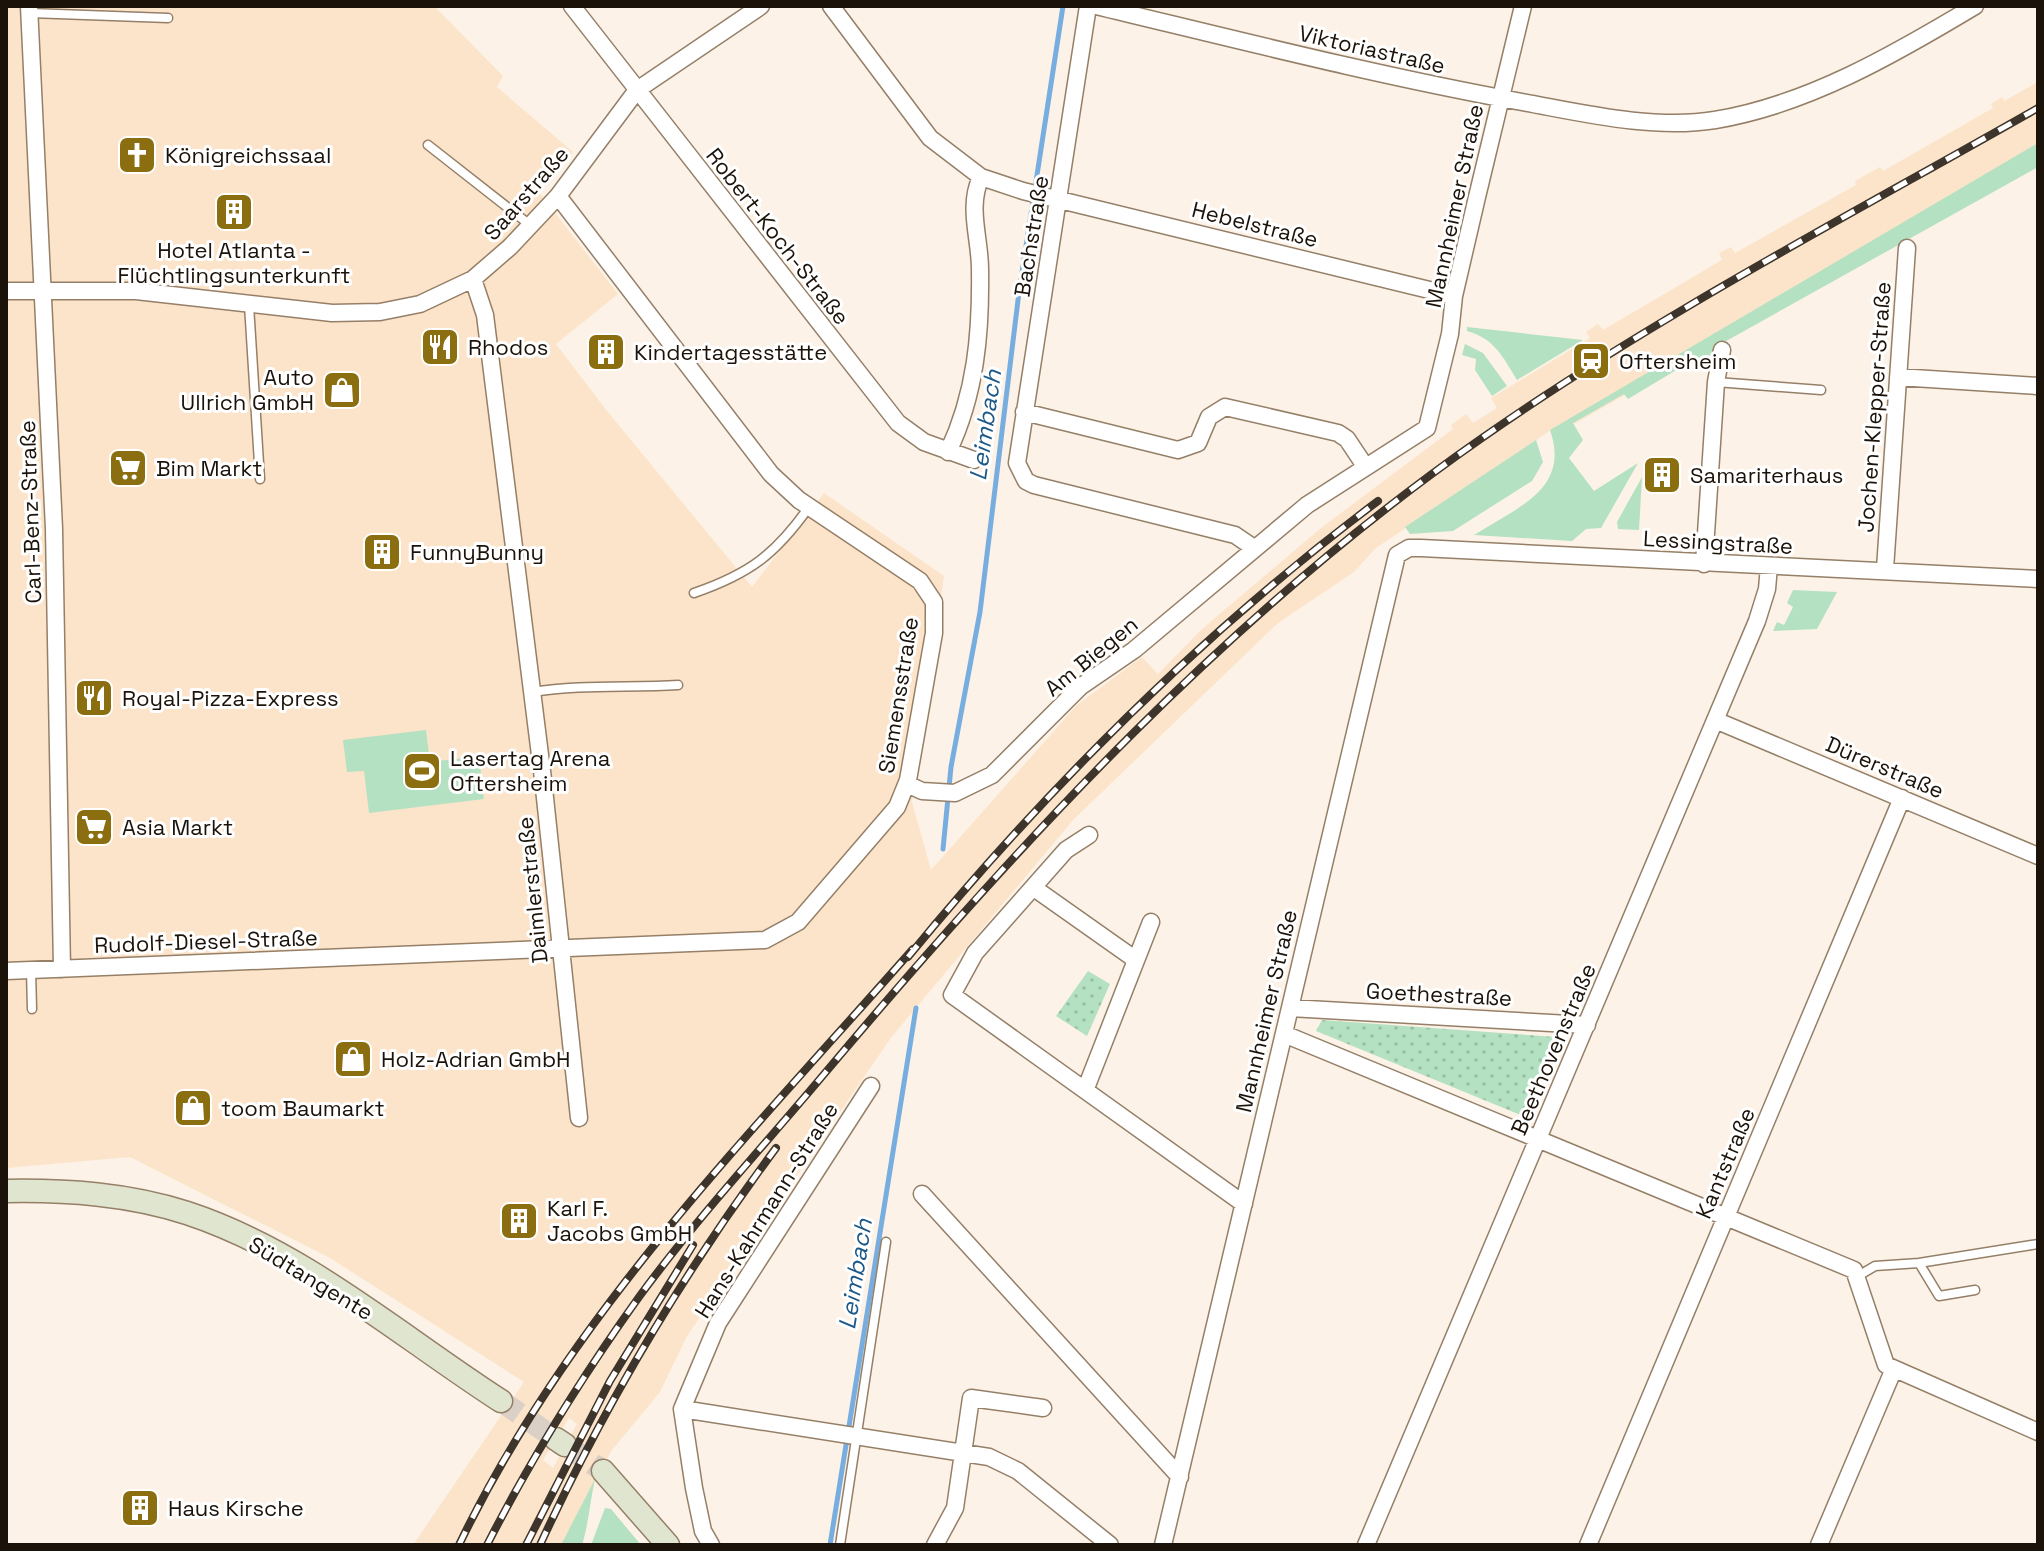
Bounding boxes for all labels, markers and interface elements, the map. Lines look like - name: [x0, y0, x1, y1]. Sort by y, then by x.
- street label: Viktoriastraße: [1296, 19, 1448, 79]
- street label: Mannheimer Straße: [1419, 102, 1489, 310]
- church icon: Königreichssaal: [116, 134, 158, 176]
- street label: Saarstraße: [477, 140, 575, 246]
- place label: Königreichssaal: [165, 141, 331, 169]
- street label: Robert-Koch-Straße: [700, 142, 856, 330]
- street label: Bachstraße: [1008, 173, 1054, 299]
- building icon: Hotel Atlanta - Flüchtlingsunterkunft: [213, 191, 255, 233]
- street label: Hebelstraße: [1189, 195, 1321, 253]
- place label: Hotel Atlanta - Flüchtlingsunterkunft: [118, 236, 350, 289]
- street label: Jochen-Klepper-Straße: [1851, 281, 1897, 533]
- restaurant icon: Rhodos: [419, 326, 461, 368]
- building icon: Kindertagesstätte: [585, 331, 627, 373]
- place label: Rhodos: [468, 333, 548, 361]
- place label: Kindertagesstätte: [634, 338, 827, 366]
- station icon: Oftersheim: [1570, 340, 1612, 382]
- place label: Oftersheim: [1619, 347, 1736, 375]
- place label: Auto Ullrich GmbH: [181, 363, 314, 416]
- water label: Leimbach: [962, 366, 1008, 482]
- shop icon: Auto Ullrich GmbH: [321, 369, 363, 411]
- street label: Carl-Benz-Straße: [13, 420, 47, 604]
- supermarket icon: Bim Markt: [107, 447, 149, 489]
- place label: Bim Markt: [156, 454, 262, 482]
- building icon: Samariterhaus: [1641, 454, 1683, 496]
- place label: Samariterhaus: [1690, 461, 1843, 489]
- street label: Lessingstraße: [1642, 524, 1794, 560]
- building icon: FunnyBunny: [361, 531, 403, 573]
- place label: FunnyBunny: [410, 538, 544, 566]
- street label: Am Biegen: [1039, 610, 1143, 702]
- street label: Siemensstraße: [872, 615, 924, 775]
- restaurant icon: Royal-Pizza-Express: [73, 677, 115, 719]
- place label: Royal-Pizza-Express: [122, 684, 339, 712]
- street label: Dürerstraße: [1822, 730, 1948, 804]
- place label: Lasertag Arena Oftersheim: [450, 744, 611, 797]
- sports icon: Lasertag Arena Oftersheim: [401, 750, 443, 792]
- supermarket icon: Asia Markt: [73, 806, 115, 848]
- place label: Asia Markt: [122, 813, 233, 841]
- street label: Daimlerstraße: [510, 815, 554, 965]
- street label: Mannheimer Straße: [1229, 907, 1303, 1115]
- street label: Rudolf-Diesel-Straße: [94, 923, 318, 959]
- street label: Beethovenstraße: [1504, 959, 1602, 1139]
- street label: Goethestraße: [1365, 976, 1513, 1012]
- shop icon: Holz-Adrian GmbH: [332, 1038, 374, 1080]
- place label: Holz-Adrian GmbH: [381, 1045, 571, 1073]
- shop icon: toom Baumarkt: [172, 1087, 214, 1129]
- place label: toom Baumarkt: [221, 1094, 385, 1122]
- street label: Hans-Kahrmann-Straße: [688, 1097, 844, 1323]
- street label: Kantstraße: [1689, 1103, 1761, 1223]
- place label: Karl F. Jacobs GmbH: [547, 1194, 692, 1247]
- building icon: Karl F. Jacobs GmbH: [498, 1200, 540, 1242]
- water label: Leimbach: [831, 1215, 879, 1332]
- street label: Südtangente: [244, 1230, 378, 1326]
- building icon: Haus Kirsche: [119, 1487, 161, 1529]
- place label: Haus Kirsche: [168, 1494, 304, 1522]

